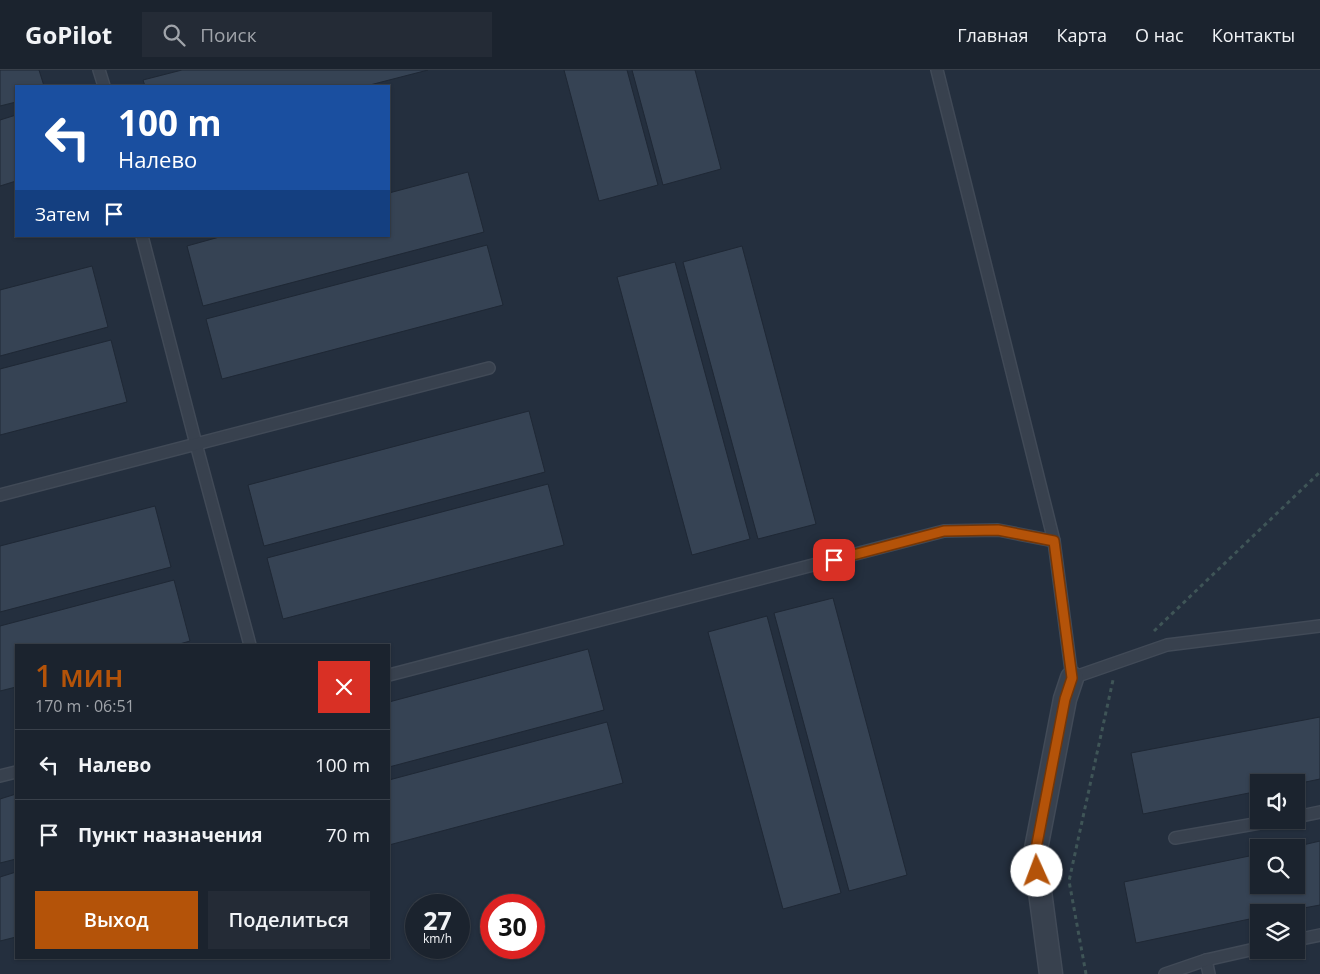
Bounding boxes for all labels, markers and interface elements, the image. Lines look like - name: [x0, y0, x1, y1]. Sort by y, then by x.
- search box: [142, 12, 492, 57]
- text: GoPilot: [25, 18, 112, 51]
- icon: search: [160, 21, 188, 49]
- text: Поиск: [200, 22, 257, 48]
- text: Главная: [957, 23, 1029, 47]
- text: Карта: [1057, 23, 1107, 47]
- text: О нас: [1135, 23, 1184, 47]
- text: Контакты: [1212, 23, 1295, 47]
- text: 100 m: [118, 99, 222, 146]
- icon: left: [35, 105, 100, 170]
- text: Налево: [118, 144, 197, 174]
- icon: arrive: [100, 200, 128, 228]
- text: Затем: [35, 201, 90, 227]
- pin: [813, 539, 855, 581]
- icon: arrive: [820, 546, 848, 574]
- text: 1 мин: [35, 655, 123, 696]
- button: close: [318, 661, 370, 713]
- text: 170 m · 06:51: [35, 695, 135, 717]
- icon: left: [35, 751, 63, 779]
- text: Налево: [78, 752, 151, 778]
- text: 100 m: [315, 752, 370, 778]
- map controls: [1250, 774, 1305, 959]
- button: sound: [1250, 774, 1305, 829]
- icon: arrive: [35, 821, 63, 849]
- text: Пункт назначения: [78, 822, 263, 848]
- text: 70 m: [326, 822, 370, 848]
- button: search: [1250, 839, 1305, 894]
- position arrow: [1010, 844, 1062, 896]
- button: Выход: [35, 891, 198, 949]
- button: Поделиться: [208, 891, 370, 949]
- speed limit sign: 30: [480, 894, 545, 959]
- text: 27: [423, 903, 452, 937]
- button: layers: [1250, 904, 1305, 959]
- text: km/h: [423, 930, 452, 947]

